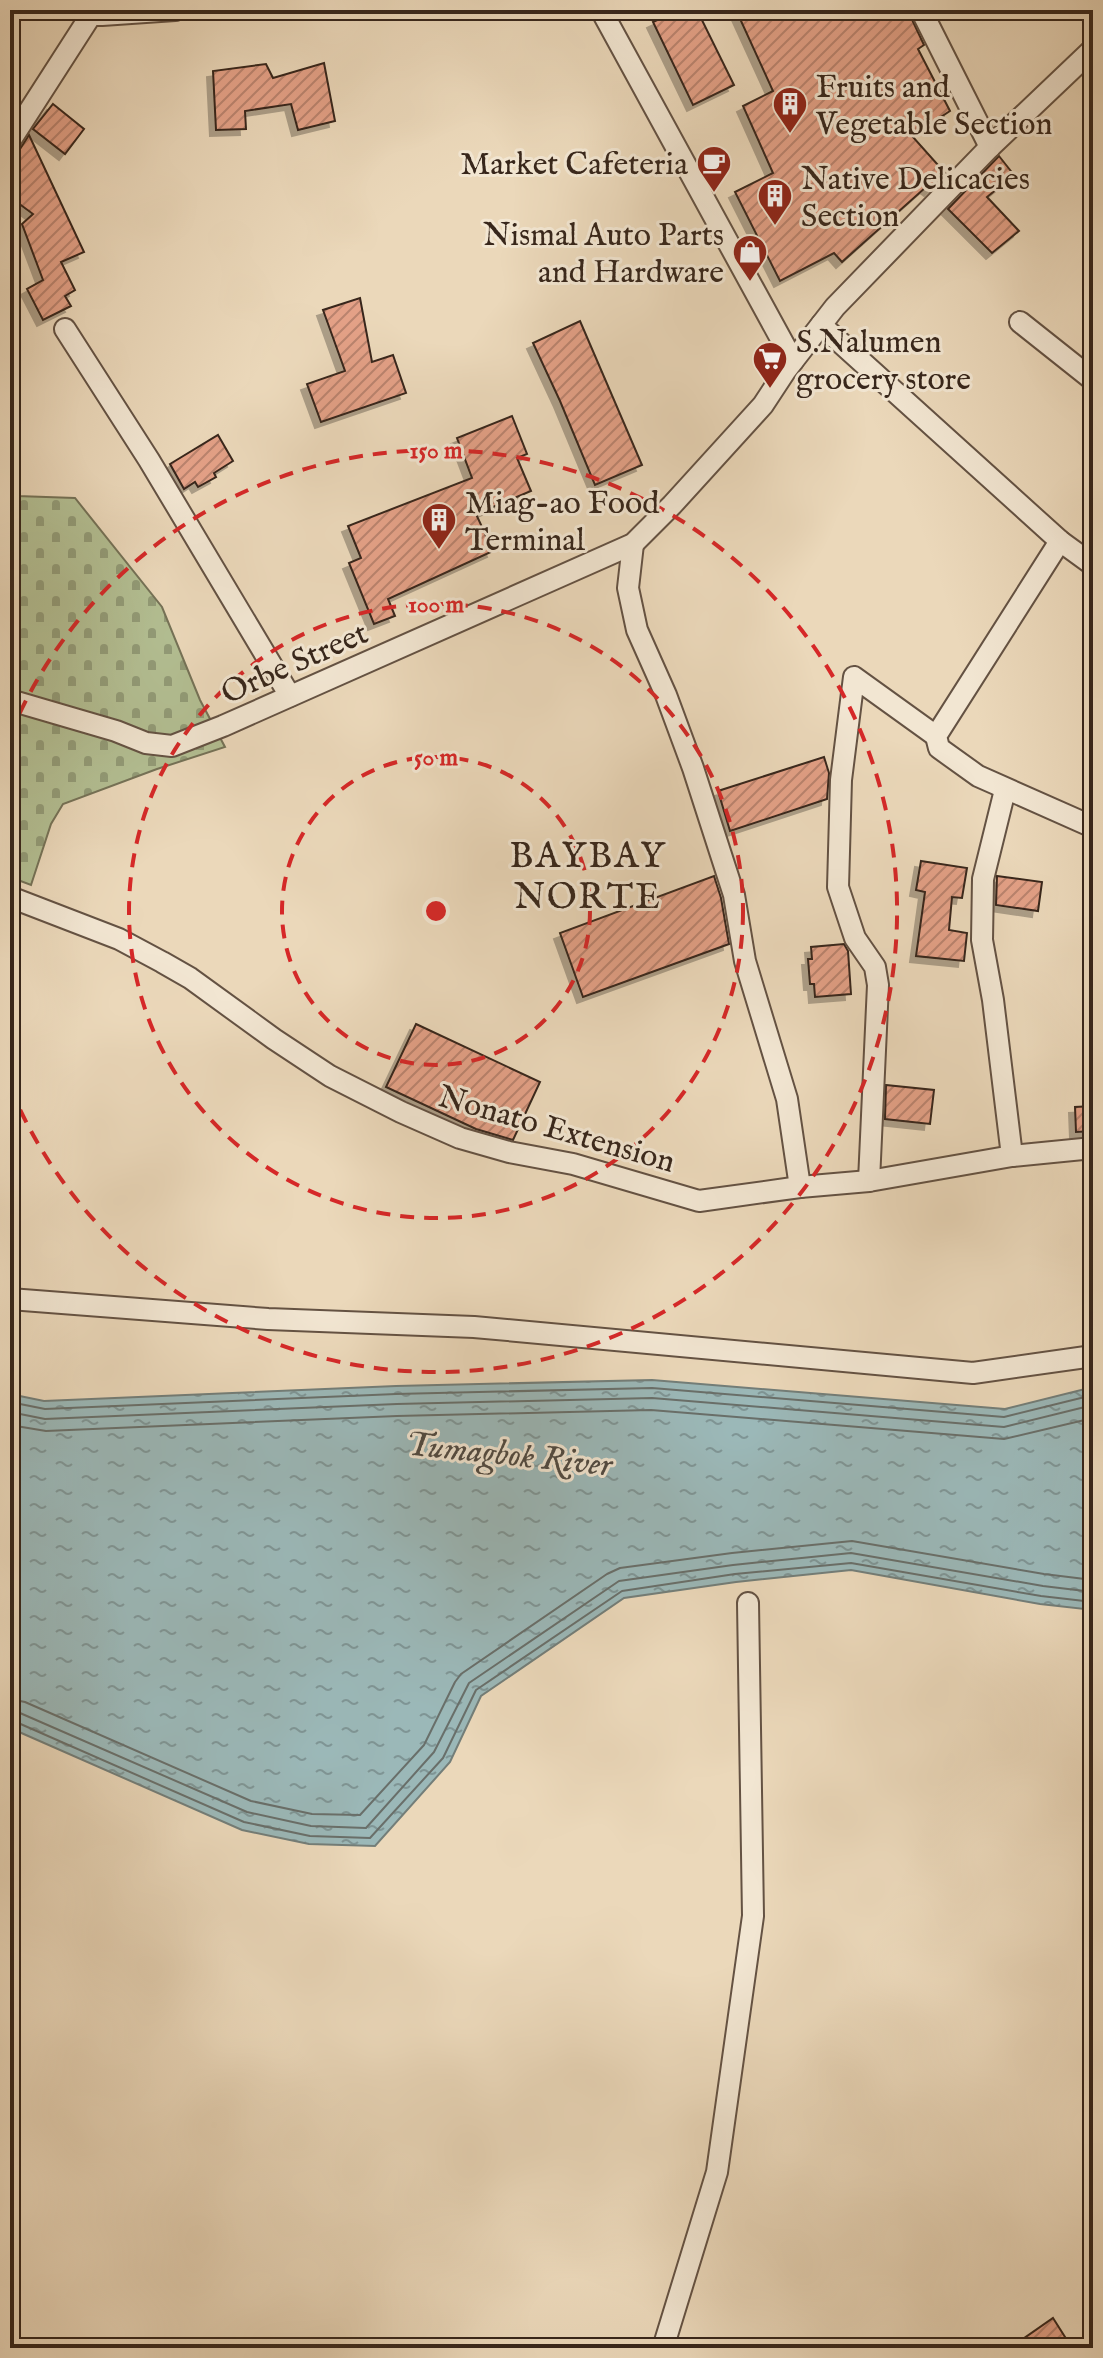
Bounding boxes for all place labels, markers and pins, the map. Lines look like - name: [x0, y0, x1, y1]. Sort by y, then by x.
- place label: Fruits and Vegetable Section: [815, 68, 1052, 146]
- building icon: Fruits and Vegetable Section: [771, 85, 809, 135]
- cafe icon: Market Cafeteria: [695, 144, 733, 194]
- place label: Market Cafeteria: [460, 145, 688, 186]
- place label: Native Delicacies Section: [801, 160, 1030, 238]
- building icon: Native Delicacies Section: [756, 177, 794, 227]
- place label: Nismal Auto Parts and Hardware: [483, 216, 724, 294]
- shop icon: Nismal Auto Parts and Hardware: [731, 233, 769, 283]
- place label: S.Nalumen grocery store: [796, 323, 971, 401]
- supermarket icon: S.Nalumen grocery store: [751, 340, 789, 390]
- place label: Miag-ao Food Terminal: [465, 484, 660, 562]
- building icon: Miag-ao Food Terminal: [420, 501, 458, 551]
- centre of rings: [422, 897, 450, 925]

